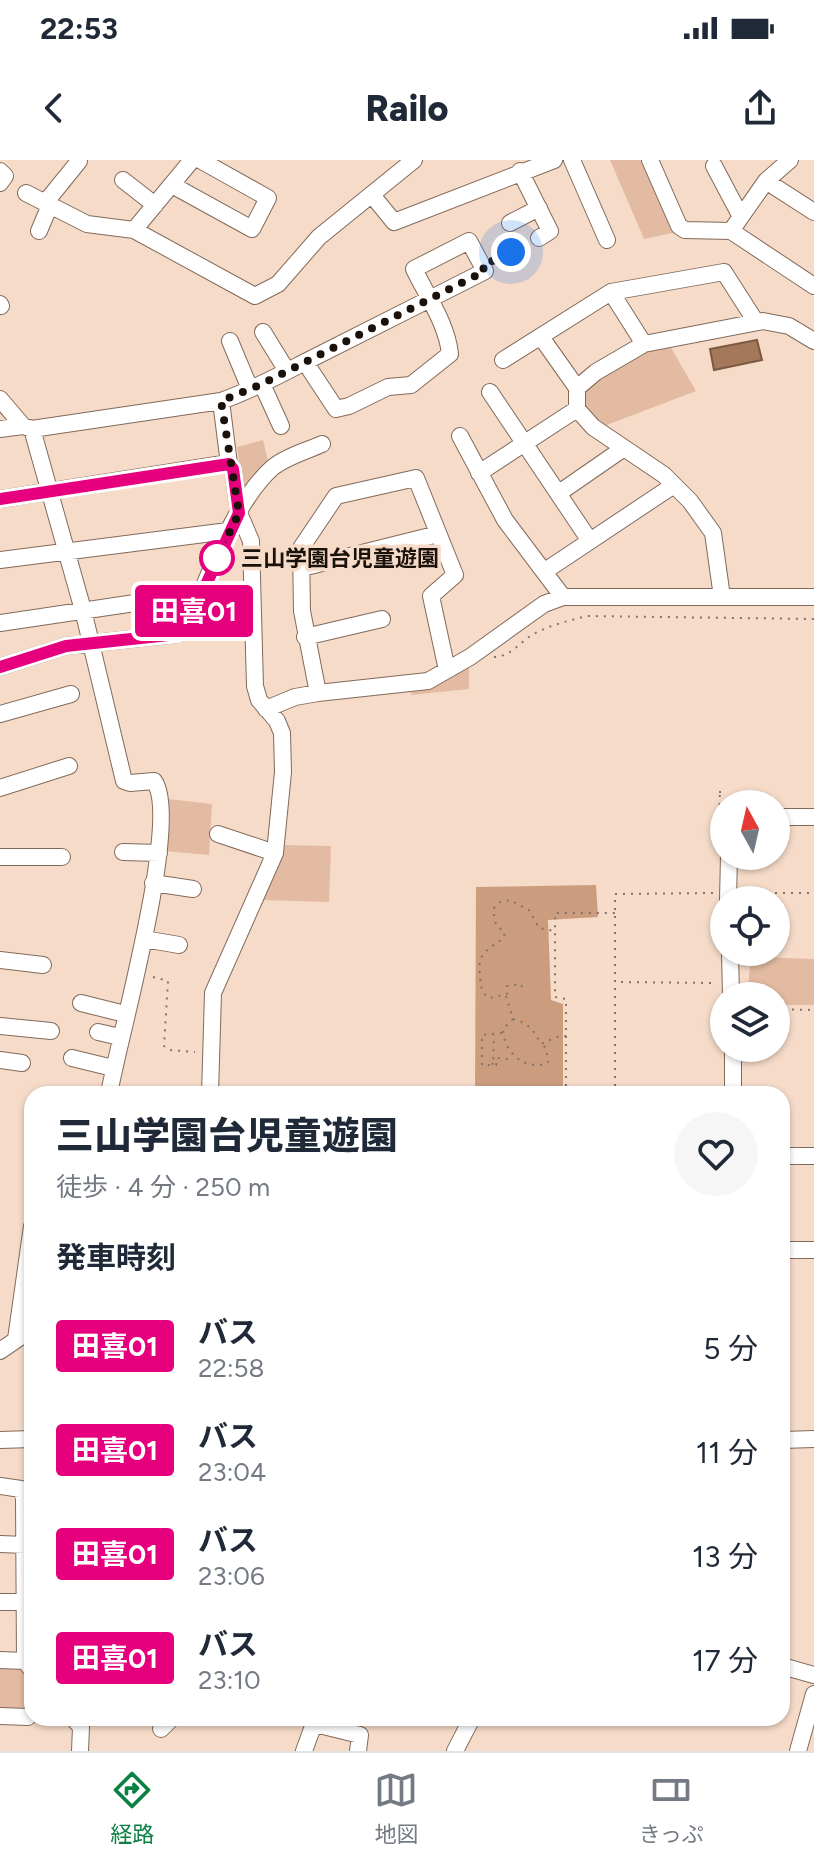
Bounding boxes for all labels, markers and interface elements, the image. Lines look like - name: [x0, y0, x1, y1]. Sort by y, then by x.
- text: 22:53: [40, 10, 118, 47]
- icon: back: [32, 86, 76, 130]
- icon: share: [738, 86, 782, 130]
- text: Railo: [365, 87, 449, 130]
- your location: [491, 232, 531, 272]
- marker: 三山学園台児童遊園: [200, 541, 234, 575]
- place label: 三山学園台児童遊園: [241, 545, 439, 572]
- line badge: 田喜01: [138, 585, 250, 637]
- text: 田喜01: [151, 594, 237, 628]
- north arrow: [710, 790, 790, 870]
- map controls: [710, 790, 790, 1062]
- button: locate: [710, 886, 790, 966]
- button: layers: [710, 982, 790, 1062]
- button: heart: [674, 1112, 758, 1196]
- text: 三山学園台児童遊園: [56, 1113, 398, 1159]
- text: 徒歩 · 4 分 · 250 m: [56, 1171, 270, 1203]
- text: 発車時刻: [56, 1239, 176, 1276]
- text: バス: [198, 1314, 258, 1351]
- text: 田喜01: [72, 1329, 158, 1363]
- text: 5 分: [703, 1330, 758, 1367]
- text: 22:58: [198, 1352, 265, 1384]
- text: バス: [198, 1418, 258, 1455]
- text: 田喜01: [72, 1433, 158, 1467]
- text: 11 分: [696, 1434, 758, 1471]
- text: 23:04: [198, 1456, 266, 1488]
- text: バス: [198, 1522, 258, 1559]
- text: 田喜01: [72, 1537, 158, 1571]
- text: 13 分: [692, 1538, 758, 1575]
- text: 23:06: [198, 1560, 265, 1592]
- text: バス: [198, 1626, 258, 1663]
- text: 田喜01: [72, 1641, 158, 1675]
- text: 17 分: [692, 1642, 758, 1679]
- text: 23:10: [198, 1664, 261, 1696]
- tab: 経路: [110, 1768, 154, 1848]
- tab: 地図: [374, 1768, 418, 1848]
- tab: きっぷ: [639, 1768, 704, 1848]

